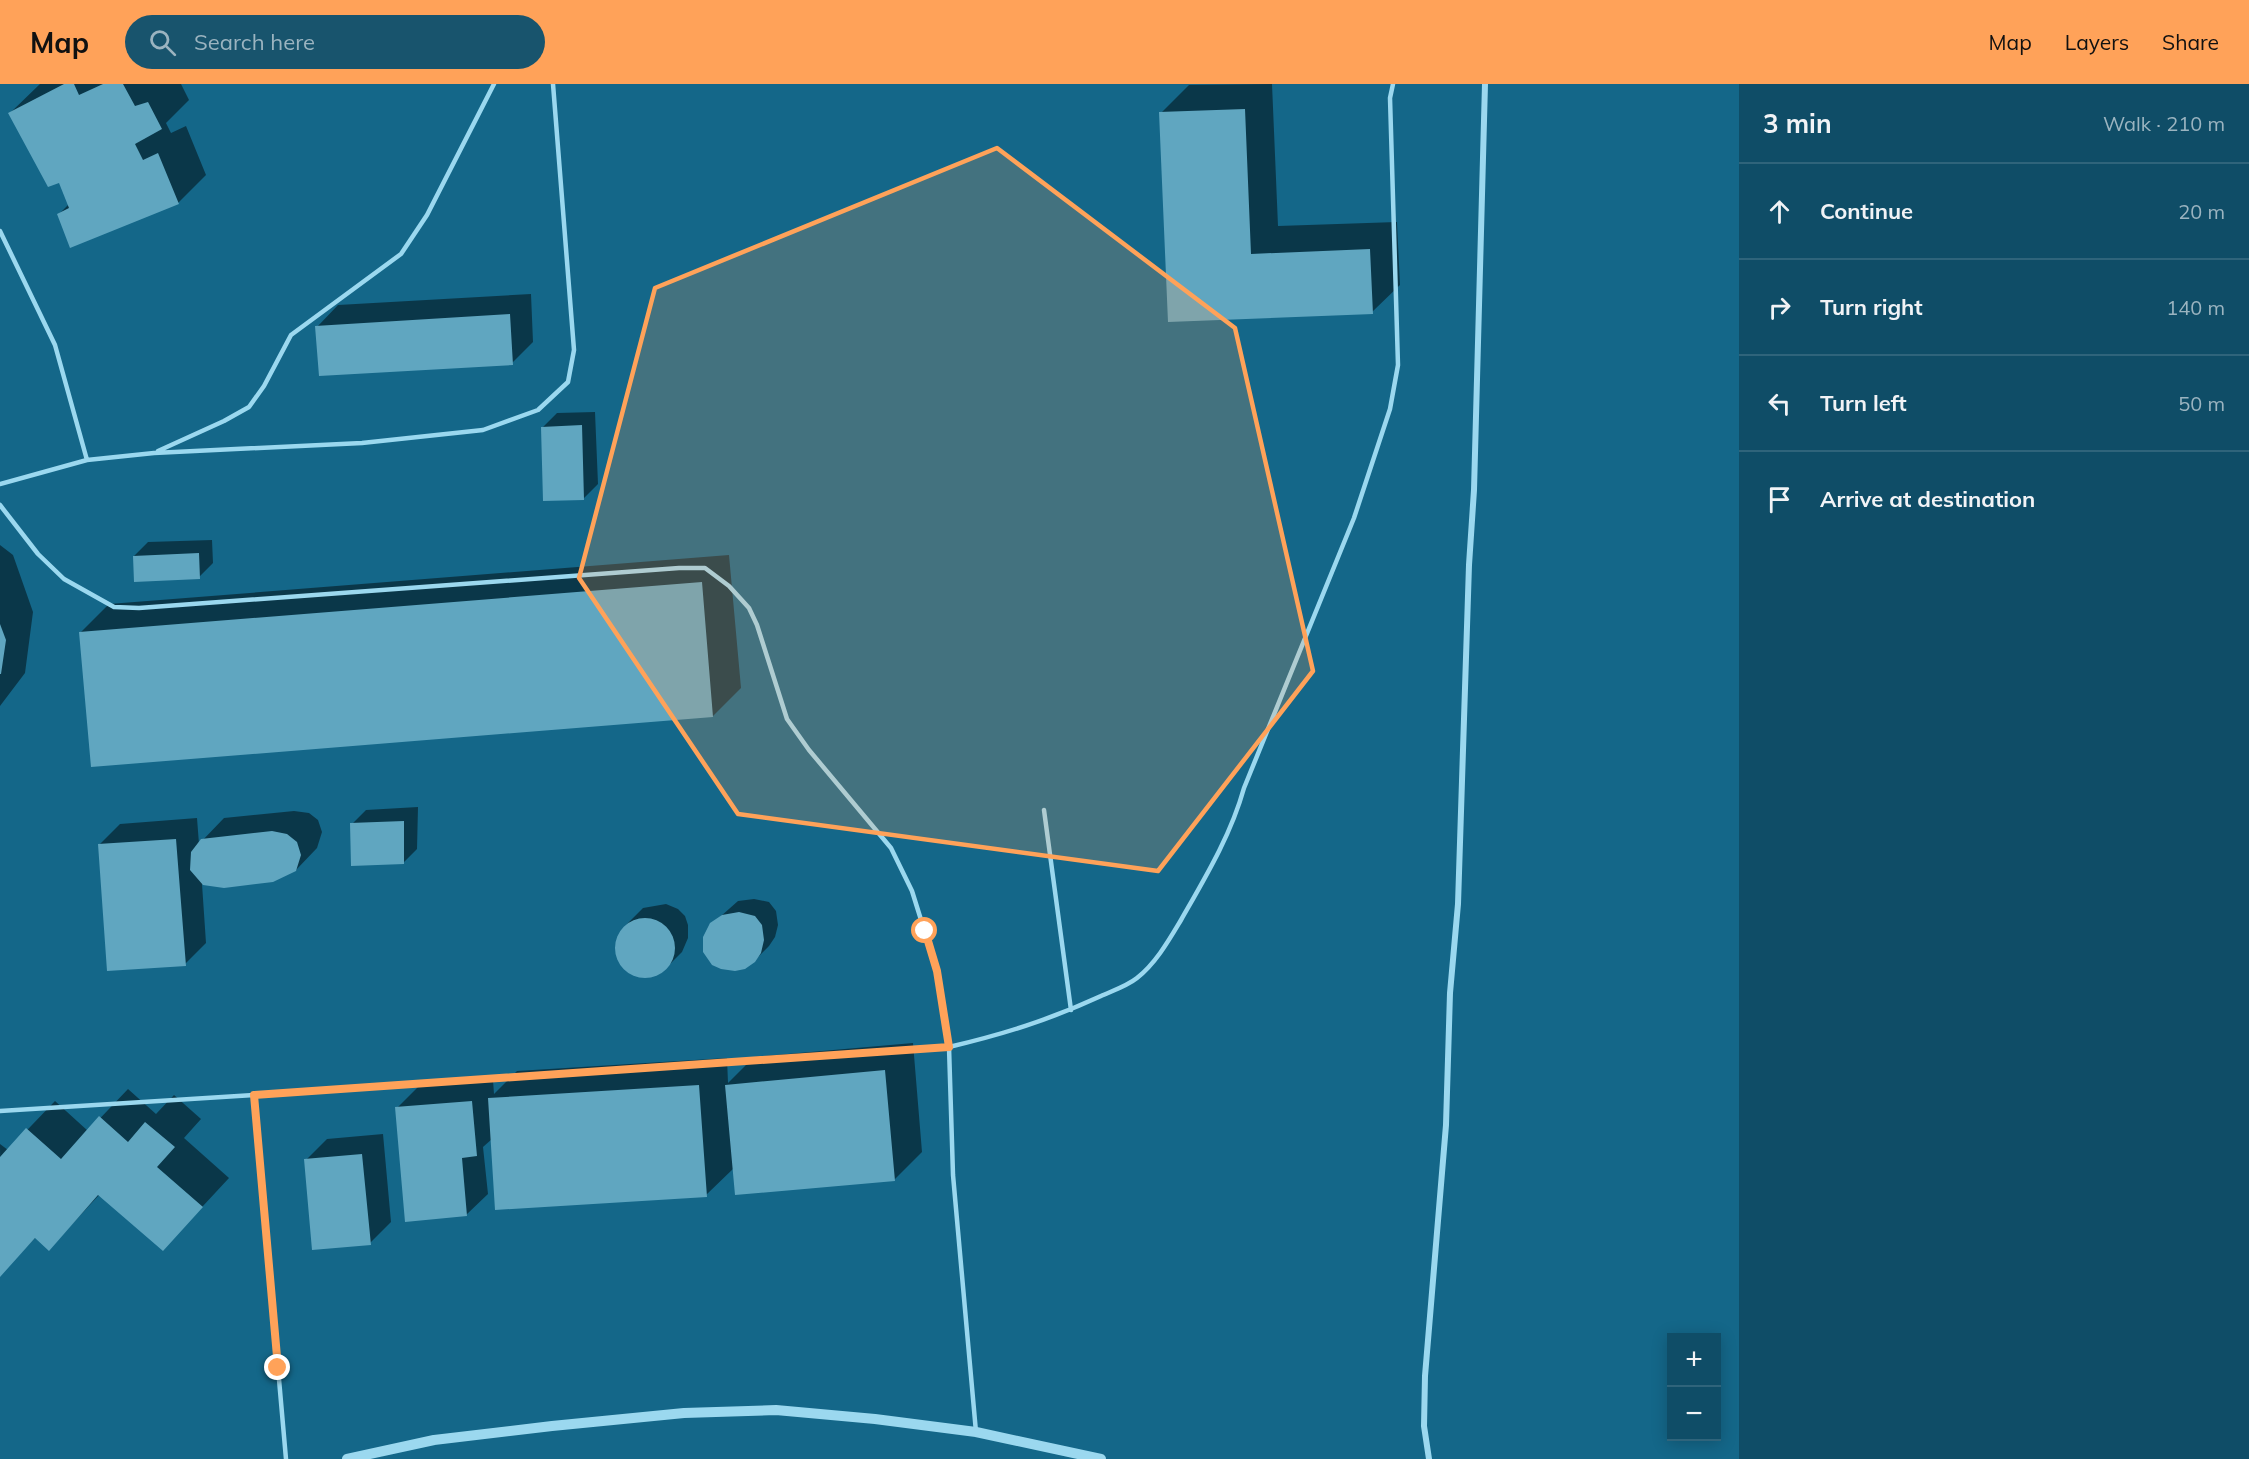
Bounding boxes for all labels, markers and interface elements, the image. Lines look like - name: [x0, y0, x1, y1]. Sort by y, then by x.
- search box: [125, 15, 545, 69]
- text: Map: [30, 25, 89, 60]
- icon: search: [146, 26, 179, 59]
- text: Search here: [194, 28, 315, 56]
- text: Map: [1989, 29, 2032, 55]
- text: Layers: [2065, 29, 2129, 55]
- text: Share: [2162, 29, 2219, 55]
- text: 3 min: [1763, 107, 1832, 140]
- text: Walk · 210 m: [2103, 111, 2225, 136]
- icon: ahead: [1763, 195, 1796, 228]
- text: Continue: [1820, 197, 1913, 225]
- text: 20 m: [2178, 199, 2225, 224]
- icon: right: [1763, 291, 1796, 324]
- text: Turn right: [1820, 293, 1923, 321]
- text: 140 m: [2166, 295, 2225, 320]
- icon: left: [1763, 387, 1796, 420]
- text: Turn left: [1820, 389, 1907, 417]
- text: 50 m: [2178, 391, 2225, 416]
- icon: arrive: [1763, 483, 1796, 516]
- text: Arrive at destination: [1820, 485, 2035, 513]
- route start: [911, 917, 937, 943]
- map controls: [1667, 1333, 1721, 1441]
- button: +: [1667, 1333, 1721, 1387]
- route end: [264, 1354, 290, 1380]
- button: −: [1667, 1387, 1721, 1441]

